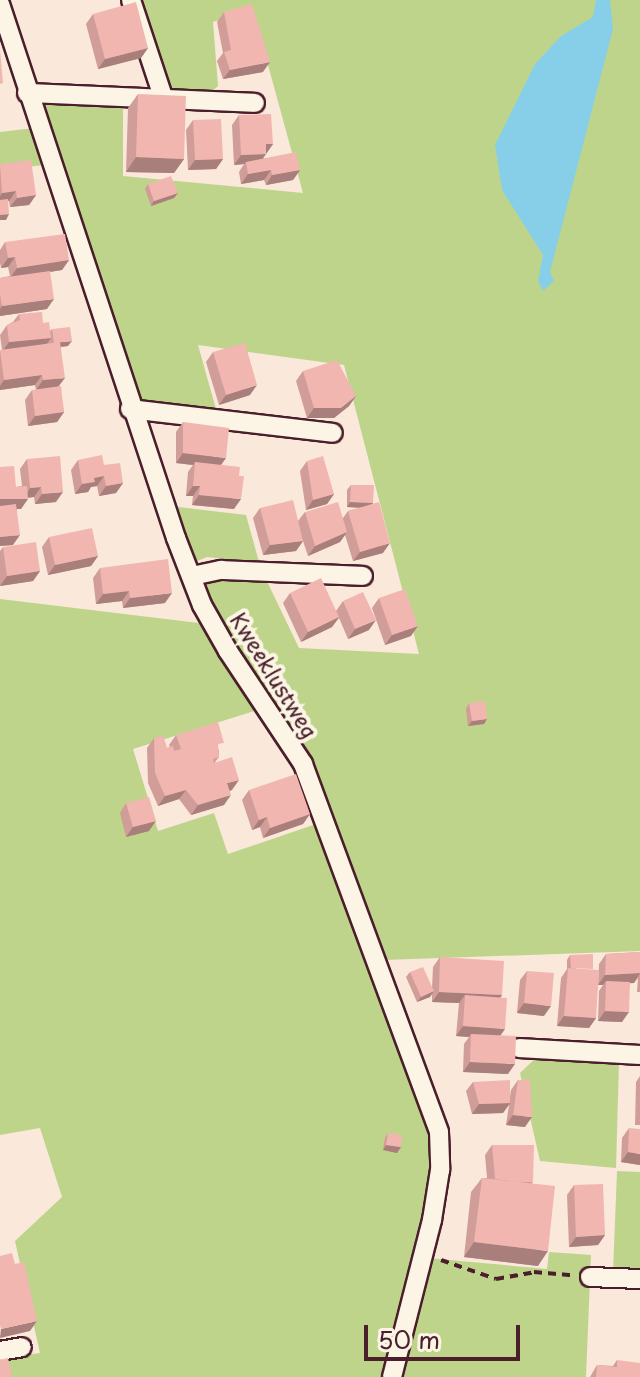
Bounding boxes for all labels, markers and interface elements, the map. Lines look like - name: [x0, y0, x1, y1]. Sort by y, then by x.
- street label: Kweeklustweg: [226, 607, 324, 743]
- scale bar: [368, 1309, 524, 1359]
- text: 50 m: [378, 1321, 440, 1357]

